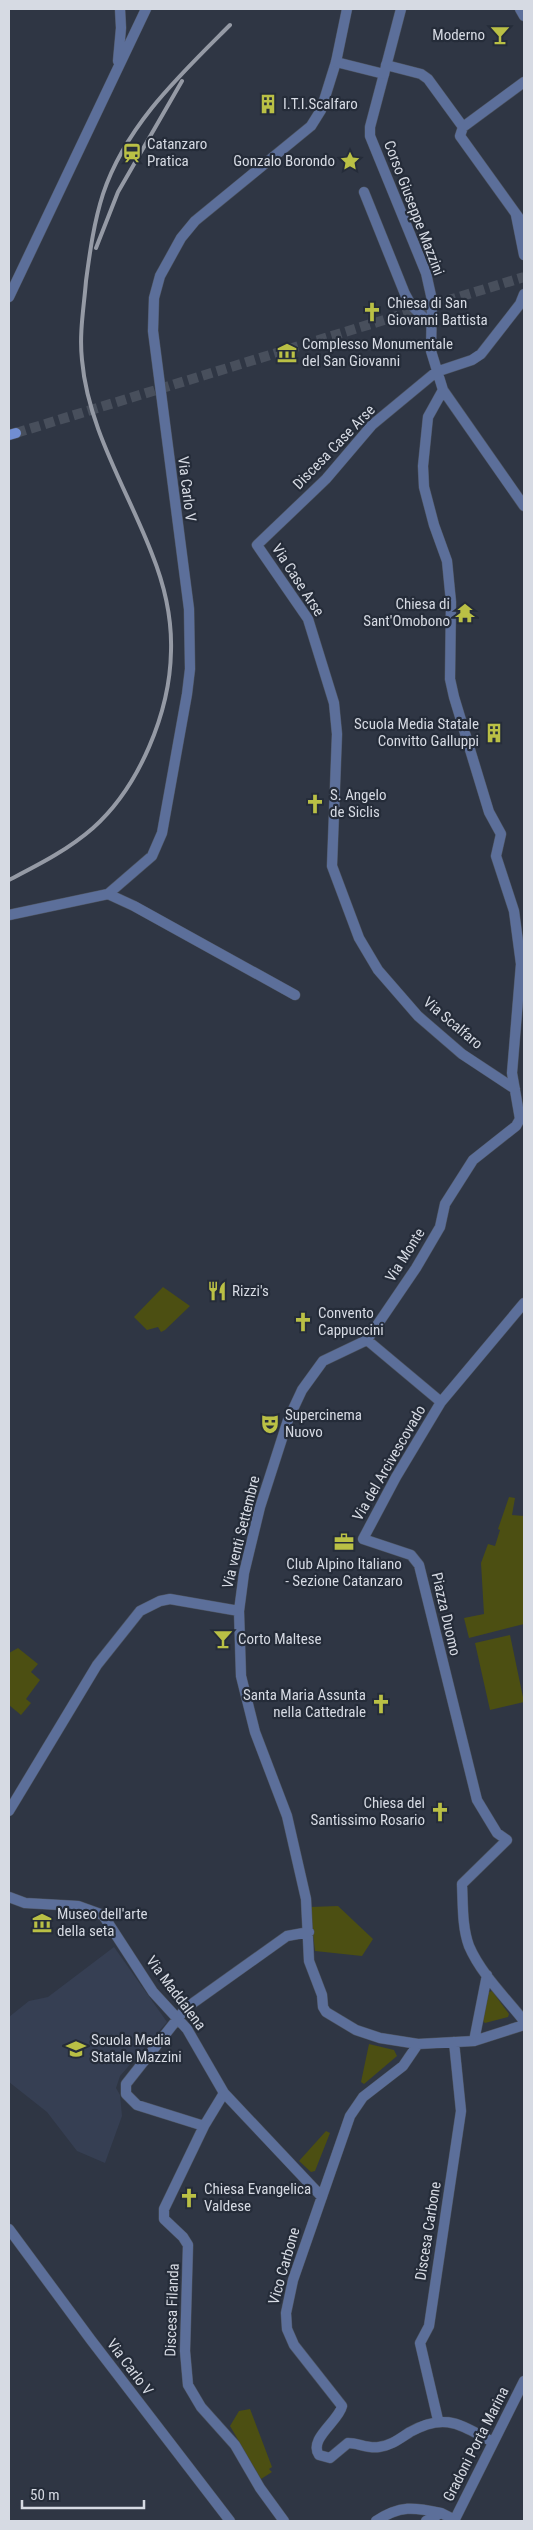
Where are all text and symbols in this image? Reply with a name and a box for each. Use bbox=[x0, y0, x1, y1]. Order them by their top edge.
bar icon: Moderno bbox=[489, 24, 511, 46]
place label: Moderno bbox=[432, 26, 485, 44]
building icon: I.T.I.Scalfaro bbox=[257, 93, 279, 115]
place label: I.T.I.Scalfaro bbox=[283, 95, 358, 113]
place label: Catanzaro Pratica bbox=[147, 135, 207, 170]
street label: Corso Giuseppe Mazzini bbox=[380, 138, 448, 278]
station icon: Catanzaro Pratica bbox=[121, 142, 143, 164]
place icon: Gonzalo Borondo bbox=[339, 150, 361, 172]
place label: Gonzalo Borondo bbox=[233, 152, 335, 170]
place label: Chiesa di San Giovanni Battista bbox=[387, 294, 488, 329]
church icon: Chiesa di San Giovanni Battista bbox=[361, 301, 383, 323]
place label: Complesso Monumentale del San Giovanni bbox=[302, 335, 453, 370]
museum icon: Complesso Monumentale del San Giovanni bbox=[276, 342, 298, 364]
street label: Discesa Case Arse bbox=[289, 401, 379, 493]
street label: Via Carlo V bbox=[174, 455, 200, 523]
street label: Via Case Arse bbox=[268, 540, 328, 620]
place label: Chiesa di Sant'Omobono bbox=[363, 595, 450, 630]
temple icon: Chiesa di Sant'Omobono bbox=[454, 602, 476, 624]
place label: Scuola Media Statale Convitto Galluppi bbox=[354, 715, 479, 750]
building icon: Scuola Media Statale Convitto Galluppi bbox=[483, 722, 505, 744]
place label: S. Angelo de Siclis bbox=[330, 786, 387, 821]
church icon: S. Angelo de Siclis bbox=[304, 793, 326, 815]
street label: Via Scalfaro bbox=[420, 993, 486, 1053]
street label: Via Monte bbox=[381, 1225, 429, 1285]
restaurant icon: Rizzi's bbox=[206, 1280, 228, 1302]
place label: Rizzi's bbox=[232, 1282, 269, 1300]
place label: Convento Cappuccini bbox=[318, 1304, 384, 1339]
church icon: Convento Cappuccini bbox=[292, 1311, 314, 1333]
street label: Via del Arcivescovado bbox=[349, 1402, 429, 1524]
place label: Supercinema Nuovo bbox=[285, 1406, 362, 1441]
theatre icon: Supercinema Nuovo bbox=[259, 1413, 281, 1435]
street label: Via venti Settembre bbox=[218, 1474, 264, 1590]
office icon: Club Alpino Italiano - Sezione Catanzaro bbox=[333, 1531, 355, 1553]
place label: Club Alpino Italiano - Sezione Catanzaro bbox=[285, 1555, 403, 1590]
street label: Piazza Duomo bbox=[428, 1571, 464, 1657]
bar icon: Corto Maltese bbox=[212, 1628, 234, 1650]
place label: Corto Maltese bbox=[238, 1630, 322, 1648]
place label: Santa Maria Assunta nella Cattedrale bbox=[243, 1686, 366, 1721]
church icon: Santa Maria Assunta nella Cattedrale bbox=[370, 1693, 392, 1715]
place label: Chiesa del Santissimo Rosario bbox=[310, 1794, 425, 1829]
church icon: Chiesa del Santissimo Rosario bbox=[429, 1801, 451, 1823]
place label: Museo dell'arte della seta bbox=[57, 1905, 148, 1940]
museum icon: Museo dell'arte della seta bbox=[31, 1912, 53, 1934]
street label: Via Maddalena bbox=[142, 1952, 210, 2034]
place label: Scuola Media Statale Mazzini bbox=[91, 2031, 182, 2066]
school or university icon: Scuola Media Statale Mazzini bbox=[65, 2038, 87, 2060]
place label: Chiesa Evangelica Valdese bbox=[204, 2180, 311, 2215]
street label: Discesa Carbone bbox=[411, 2180, 445, 2282]
church icon: Chiesa Evangelica Valdese bbox=[178, 2187, 200, 2209]
street label: Vico Carbone bbox=[264, 2225, 304, 2307]
street label: Discesa Filanda bbox=[161, 2263, 183, 2357]
street label: Via Carlo V bbox=[103, 2335, 157, 2399]
street label: Gradoni Porta Marina bbox=[439, 2384, 513, 2504]
scale bar bbox=[22, 2478, 145, 2510]
text: 50 m bbox=[30, 2486, 60, 2504]

